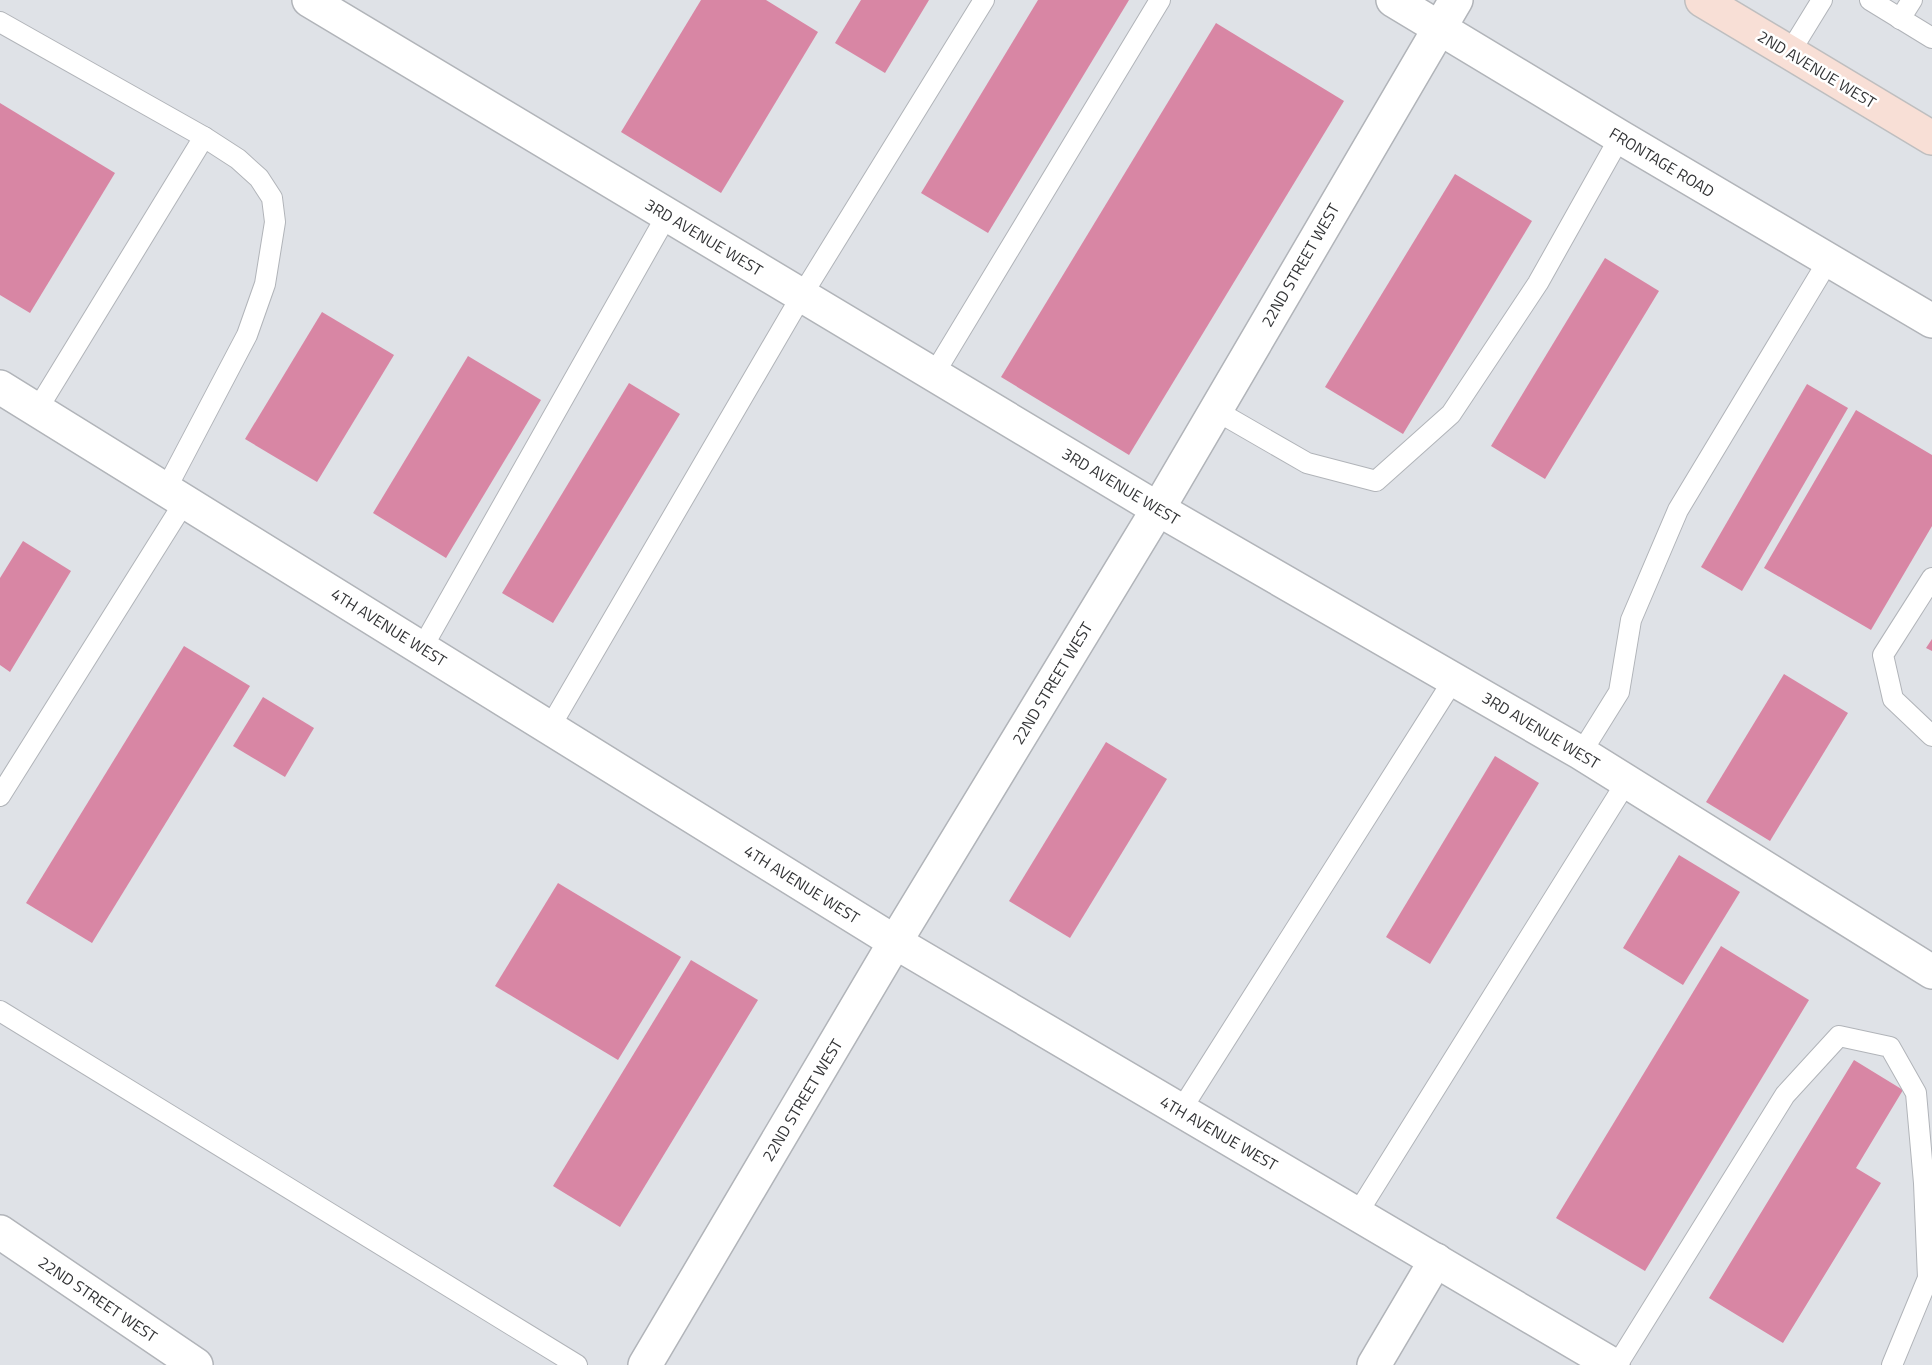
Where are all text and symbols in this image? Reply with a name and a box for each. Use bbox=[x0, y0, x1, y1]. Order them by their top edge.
street label: 2ND AVENUE WEST bbox=[1753, 24, 1881, 114]
street label: FRONTAGE ROAD bbox=[1605, 121, 1719, 203]
street label: 3RD AVENUE WEST bbox=[641, 192, 768, 282]
street label: 22ND STREET WEST bbox=[1255, 198, 1345, 331]
street label: 3RD AVENUE WEST bbox=[1058, 441, 1185, 531]
street label: 4TH AVENUE WEST bbox=[326, 582, 452, 673]
street label: 22ND STREET WEST bbox=[1006, 617, 1098, 749]
street label: 3RD AVENUE WEST bbox=[1478, 685, 1605, 775]
street label: 4TH AVENUE WEST bbox=[739, 839, 865, 930]
street label: 22ND STREET WEST bbox=[756, 1034, 848, 1166]
street label: 4TH AVENUE WEST bbox=[1156, 1089, 1283, 1177]
street label: 22ND STREET WEST bbox=[34, 1250, 163, 1348]

